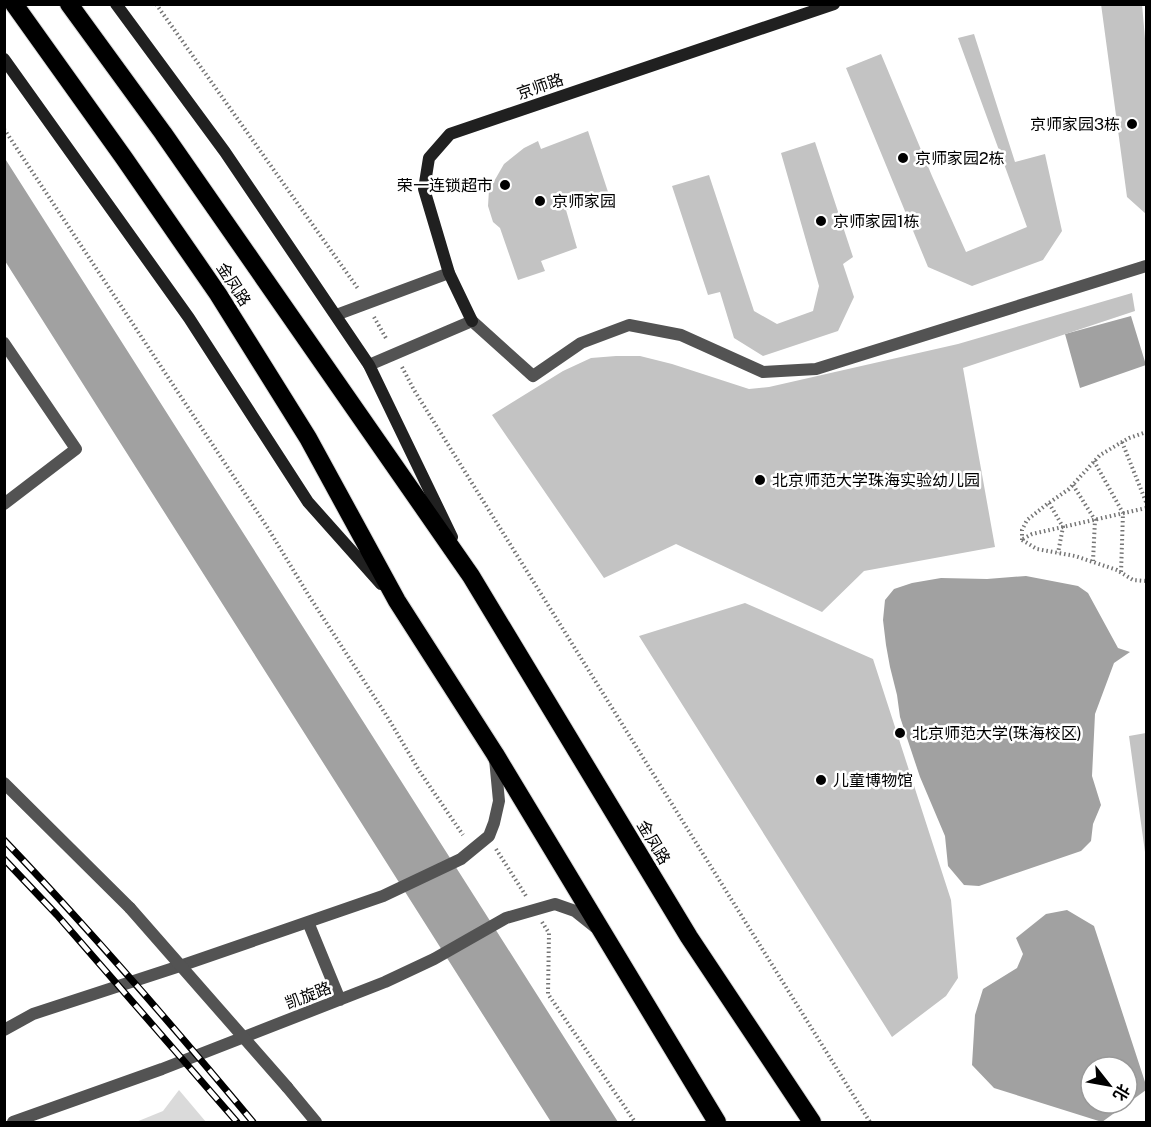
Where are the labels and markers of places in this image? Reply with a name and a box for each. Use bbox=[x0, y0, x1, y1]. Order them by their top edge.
place label: 京师家园3栋 bbox=[1030, 115, 1120, 134]
marker: 京师家园3栋 bbox=[1125, 117, 1139, 131]
place label: 京师家园2栋 bbox=[915, 149, 1005, 168]
marker: 京师家园2栋 bbox=[896, 151, 910, 165]
place label: 荣一连锁超市 bbox=[397, 176, 493, 195]
marker: 荣一连锁超市 bbox=[498, 178, 512, 192]
place label: 京师家园 bbox=[552, 192, 616, 211]
marker: 京师家园 bbox=[533, 194, 547, 208]
place label: 京师家园1栋 bbox=[833, 212, 920, 231]
marker: 京师家园1栋 bbox=[814, 214, 828, 228]
place label: 北京师范大学珠海实验幼儿园 bbox=[772, 471, 980, 490]
marker: 北京师范大学珠海实验幼儿园 bbox=[753, 473, 767, 487]
place label: 北京师范大学(珠海校区) bbox=[912, 724, 1082, 743]
marker: 北京师范大学(珠海校区) bbox=[893, 726, 907, 740]
place label: 儿童博物馆 bbox=[833, 771, 913, 790]
marker: 儿童博物馆 bbox=[814, 773, 828, 787]

